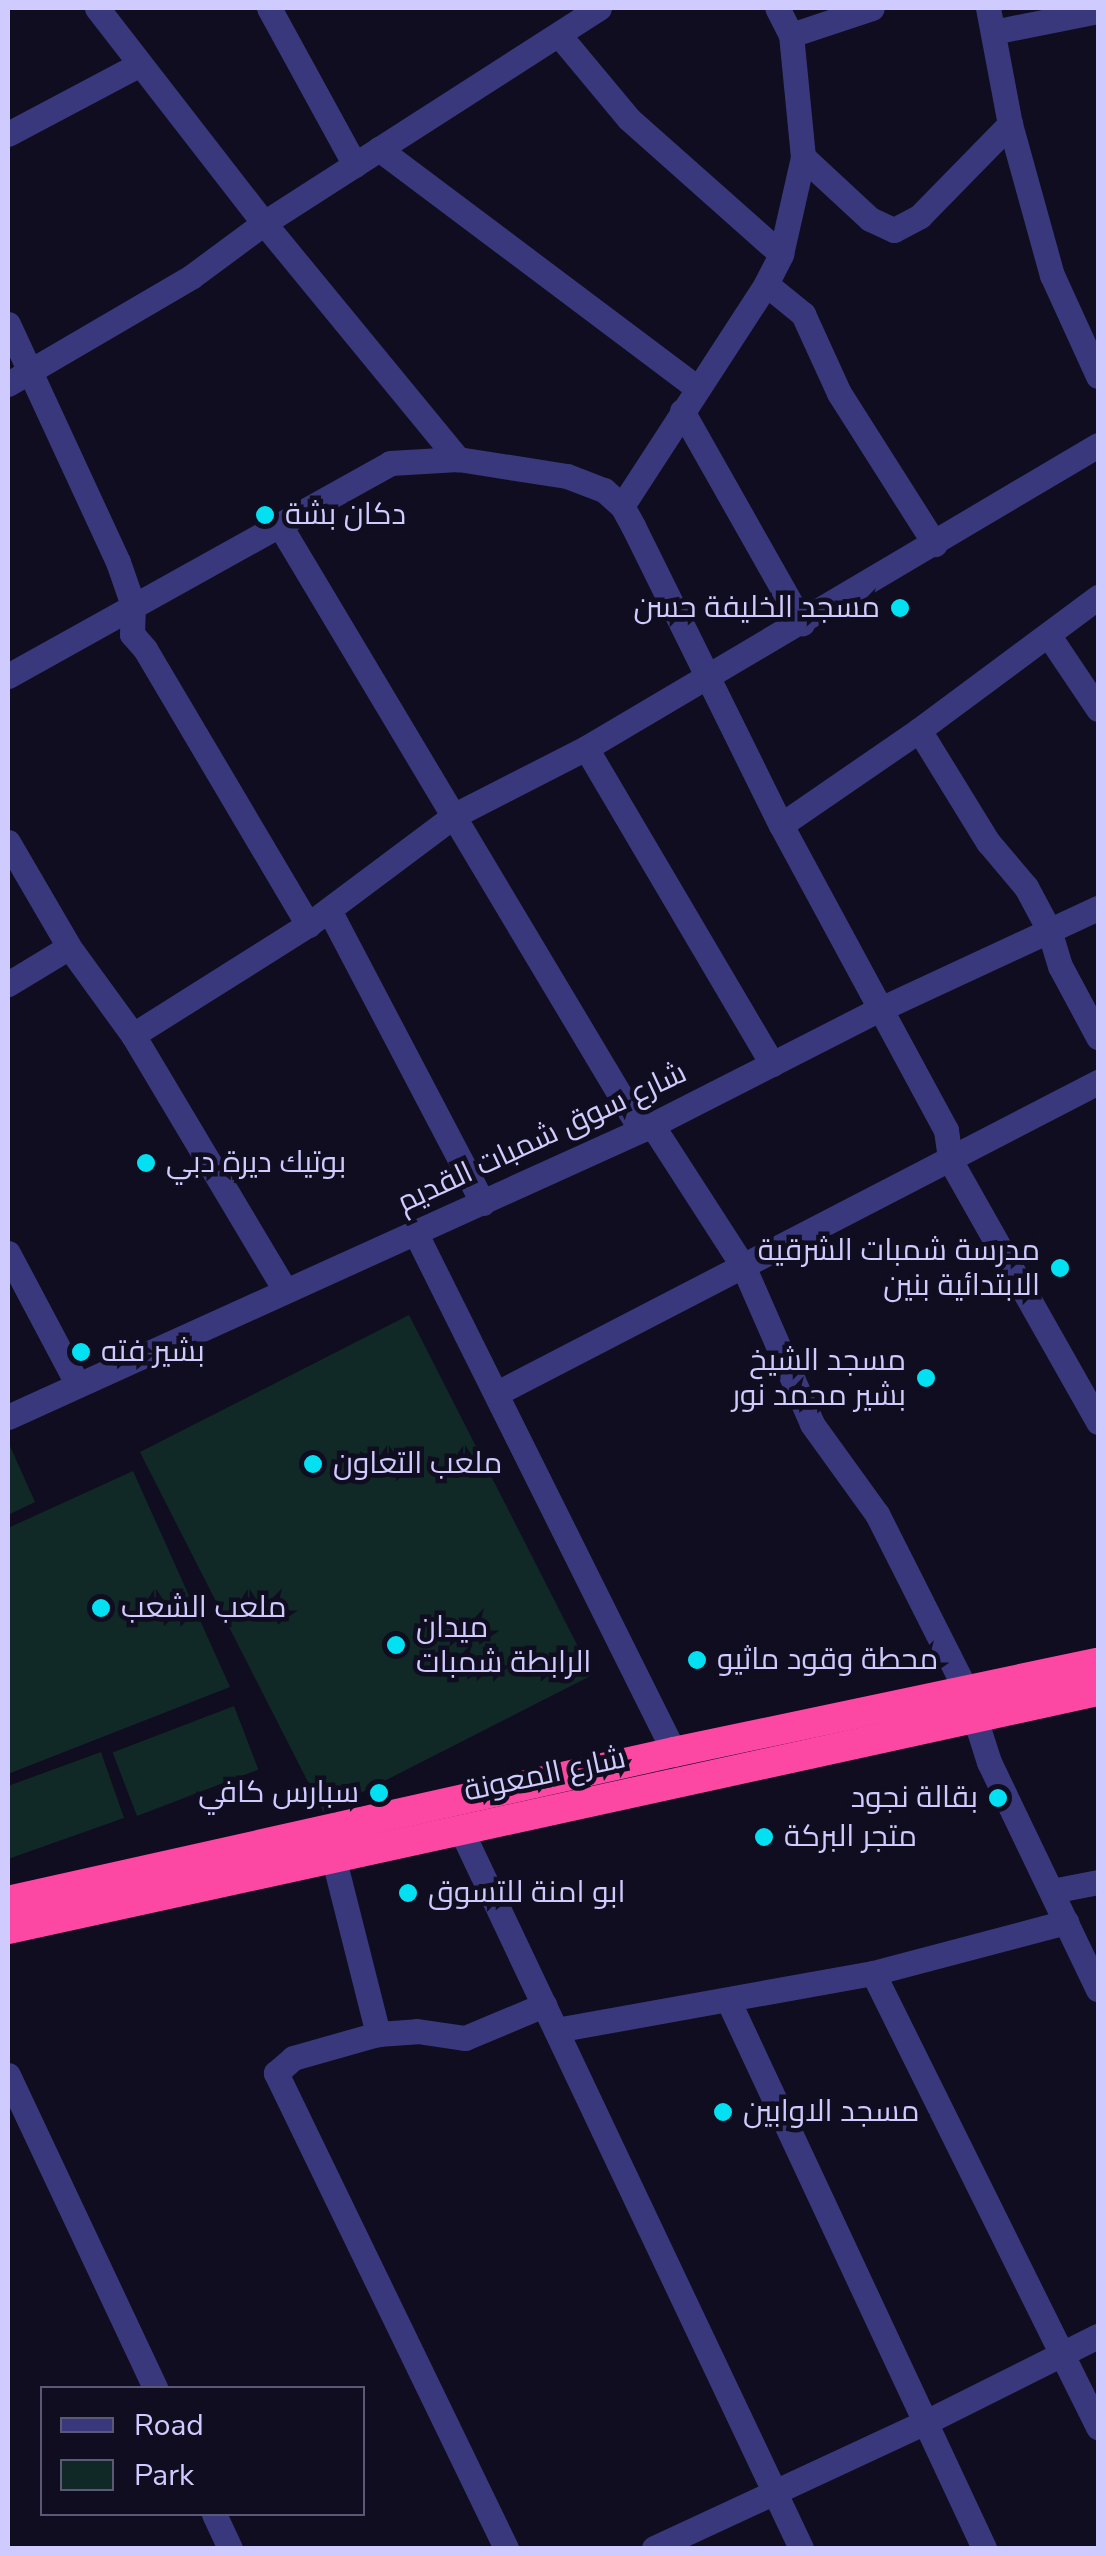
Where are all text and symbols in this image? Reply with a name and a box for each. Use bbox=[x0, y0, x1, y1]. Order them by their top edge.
place label: دكان بشة bbox=[285, 497, 406, 533]
marker: دكان بشة bbox=[254, 504, 276, 526]
place label: مسجد الخليفة حسن bbox=[634, 590, 880, 626]
marker: مسجد الخليفة حسن bbox=[889, 597, 911, 619]
street label: شارع سوق شمبات القديم bbox=[392, 1055, 692, 1221]
place label: بوتيك ديرة دبي bbox=[166, 1145, 346, 1181]
marker: بوتيك ديرة دبي bbox=[135, 1152, 157, 1174]
place label: مدرسة شمبات الشرقية الابتدائية بنين bbox=[758, 1233, 1040, 1304]
marker: مدرسة شمبات الشرقية الابتدائية بنين bbox=[1049, 1257, 1071, 1279]
place label: بشير فته bbox=[101, 1334, 205, 1370]
marker: بشير فته bbox=[70, 1341, 92, 1363]
place label: مسجد الشيخ بشير محمد نور bbox=[732, 1343, 906, 1414]
marker: مسجد الشيخ بشير محمد نور bbox=[915, 1367, 937, 1389]
place label: ملعب التعاون bbox=[333, 1446, 502, 1482]
marker: ملعب التعاون bbox=[302, 1453, 324, 1475]
place label: ملعب الشعب bbox=[121, 1590, 286, 1626]
marker: ملعب الشعب bbox=[90, 1597, 112, 1619]
place label: ميدان الرابطة شمبات bbox=[416, 1610, 591, 1680]
marker: ميدان الرابطة شمبات bbox=[385, 1634, 407, 1656]
place label: محطة وقود ماثيو bbox=[717, 1642, 938, 1678]
marker: محطة وقود ماثيو bbox=[686, 1649, 708, 1671]
street label: شارع المعونة bbox=[461, 1740, 629, 1810]
place label: سبارس كافي bbox=[198, 1775, 359, 1811]
place label: بقالة نجود bbox=[851, 1780, 978, 1816]
marker: سبارس كافي bbox=[368, 1782, 390, 1804]
marker: بقالة نجود bbox=[987, 1787, 1009, 1809]
place label: متجر البركة bbox=[784, 1819, 917, 1855]
marker: متجر البركة bbox=[753, 1826, 775, 1848]
place label: ابو امنة للتسوق bbox=[428, 1875, 626, 1911]
marker: ابو امنة للتسوق bbox=[397, 1882, 419, 1904]
place label: مسجد الاوابين bbox=[743, 2094, 920, 2130]
marker: مسجد الاوابين bbox=[712, 2101, 734, 2123]
legend bbox=[40, 2386, 365, 2516]
text: Road bbox=[134, 2405, 204, 2446]
text: Park bbox=[134, 2455, 194, 2496]

